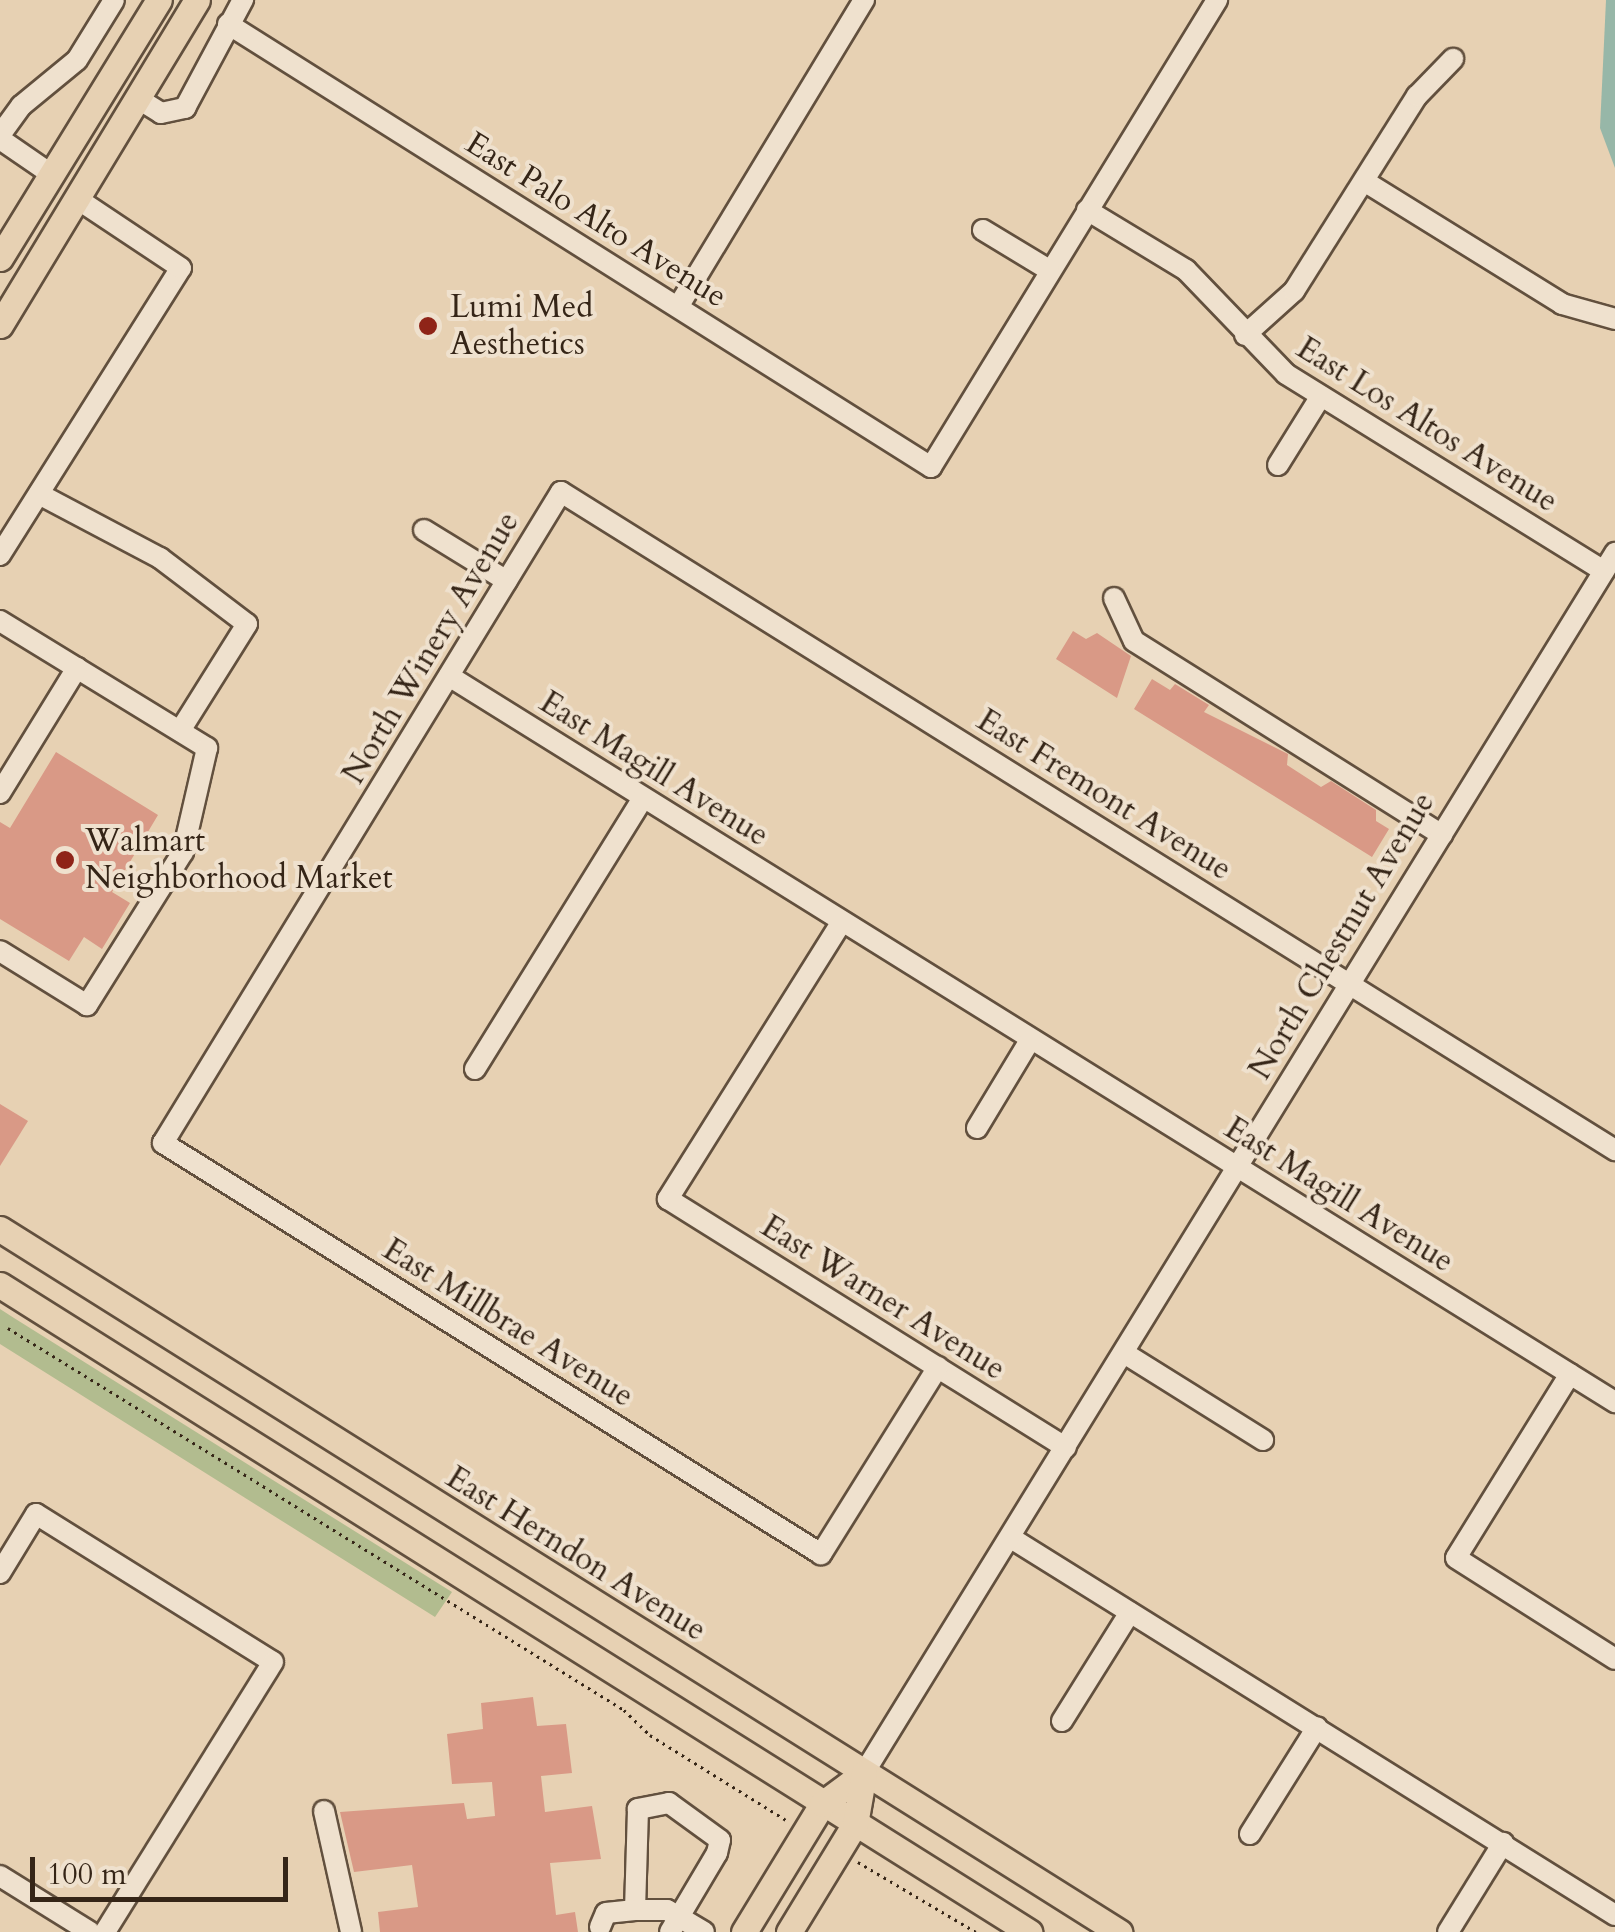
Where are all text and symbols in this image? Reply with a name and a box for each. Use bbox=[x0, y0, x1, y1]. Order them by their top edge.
street label: East Palo Alto Avenue bbox=[458, 124, 734, 316]
place label: Lumi Med Aesthetics bbox=[450, 289, 593, 364]
marker: Lumi Med Aesthetics bbox=[415, 313, 441, 339]
street label: East Los Altos Avenue bbox=[1289, 329, 1565, 521]
street label: North Winery Avenue bbox=[335, 505, 527, 791]
street label: East Magill Avenue bbox=[533, 683, 775, 855]
street label: East Fremont Avenue bbox=[970, 701, 1238, 889]
street label: North Chestnut Avenue bbox=[1241, 785, 1443, 1087]
place label: Walmart Neighborhood Market bbox=[85, 823, 393, 898]
marker: Walmart Neighborhood Market bbox=[54, 849, 76, 871]
street label: East Magill Avenue bbox=[1218, 1109, 1460, 1281]
street label: East Warner Avenue bbox=[754, 1207, 1012, 1389]
street label: East Millbrae Avenue bbox=[376, 1230, 640, 1416]
street label: East Herndon Avenue bbox=[439, 1458, 713, 1650]
scale bar bbox=[35, 1837, 292, 1899]
text: 100 m bbox=[47, 1854, 127, 1895]

